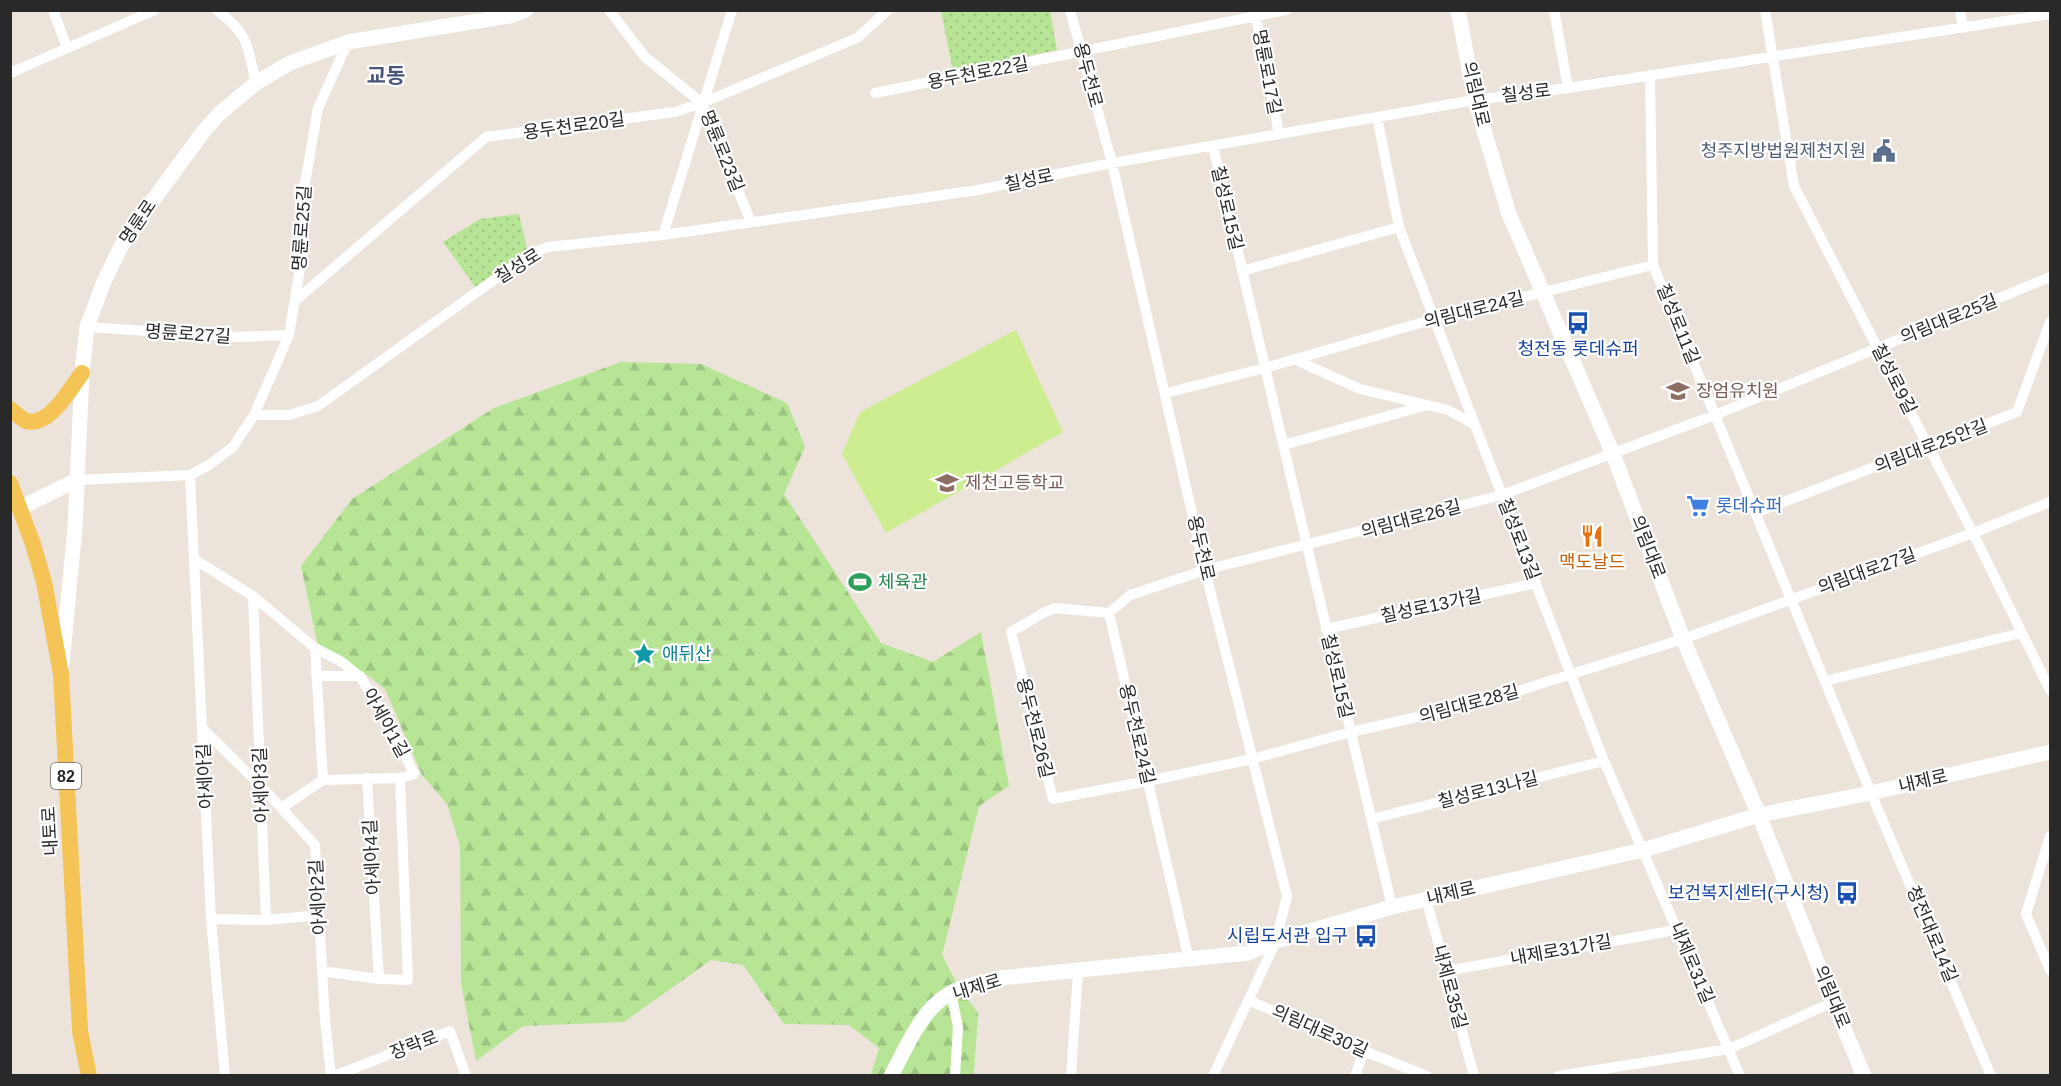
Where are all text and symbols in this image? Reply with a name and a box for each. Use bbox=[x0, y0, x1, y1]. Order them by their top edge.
street label: 명륜로17길 bbox=[1249, 28, 1285, 116]
street label: 용두천로 bbox=[1070, 40, 1106, 110]
street label: 용두천로22길 bbox=[926, 53, 1030, 93]
street label: 의림대로 bbox=[1459, 59, 1493, 129]
district label: 교동 bbox=[367, 64, 405, 87]
street label: 칠성로 bbox=[1500, 80, 1552, 106]
street label: 명륜로23길 bbox=[697, 107, 747, 195]
street label: 용두천로20길 bbox=[522, 109, 626, 143]
public building icon: 청주지방법원제천지원 bbox=[1871, 138, 1897, 164]
place label: 청주지방법원제천지원 bbox=[1700, 141, 1866, 161]
street label: 칠성로15길 bbox=[1208, 164, 1246, 252]
street label: 칠성로 bbox=[1003, 165, 1055, 195]
street label: 명륜로25길 bbox=[289, 184, 315, 272]
street label: 명륜로 bbox=[116, 196, 160, 248]
street label: 칠성로 bbox=[492, 244, 544, 288]
street label: 칠성로11길 bbox=[1653, 281, 1703, 367]
street label: 의림대로24길 bbox=[1422, 288, 1526, 332]
street label: 의림대로25길 bbox=[1898, 290, 2000, 348]
bus stop icon: 청전동 롯데슈퍼 bbox=[1565, 310, 1591, 336]
street label: 명륜로27길 bbox=[144, 321, 232, 347]
place label: 청전동 롯데슈퍼 bbox=[1518, 339, 1638, 359]
street label: 칠성로9길 bbox=[1868, 340, 1920, 418]
school or university icon: 장엄유치원 bbox=[1665, 378, 1691, 404]
place label: 장엄유치원 bbox=[1696, 381, 1779, 401]
street label: 의림대로25안길 bbox=[1872, 415, 1990, 477]
school or university icon: 제천고등학교 bbox=[934, 470, 960, 496]
place label: 제천고등학교 bbox=[965, 473, 1064, 493]
supermarket icon: 롯데슈퍼 bbox=[1685, 493, 1711, 519]
street label: 칠성로13길 bbox=[1494, 495, 1544, 583]
street label: 의림대로26길 bbox=[1359, 496, 1463, 542]
place label: 롯데슈퍼 bbox=[1716, 496, 1782, 516]
street label: 의림대로 bbox=[1627, 512, 1669, 582]
street label: 용두천로 bbox=[1184, 513, 1218, 583]
restaurant icon: 맥도날드 bbox=[1579, 523, 1605, 549]
street label: 의림대로27길 bbox=[1815, 544, 1919, 598]
place label: 맥도날드 bbox=[1559, 552, 1625, 572]
sports icon: 체육관 bbox=[847, 569, 873, 595]
place label: 체육관 bbox=[878, 572, 928, 592]
street label: 칠성로13가길 bbox=[1379, 586, 1483, 626]
street label: 칠성로15길 bbox=[1318, 632, 1356, 720]
place icon: 애뒤산 bbox=[631, 641, 657, 667]
place label: 애뒤산 bbox=[662, 644, 712, 664]
street label: 용두천로26길 bbox=[1013, 676, 1057, 780]
street label: 의림대로28길 bbox=[1417, 681, 1521, 727]
street label: 용두천로24길 bbox=[1116, 682, 1158, 786]
street label: 아세아1길 bbox=[359, 685, 413, 761]
street label: 아세아길 bbox=[193, 742, 217, 810]
street label: 아세아3길 bbox=[250, 747, 272, 823]
road number: 82 bbox=[51, 763, 81, 789]
street label: 내제로 bbox=[1897, 766, 1949, 796]
street label: 칠성로13나길 bbox=[1436, 768, 1540, 812]
street label: 내토로 bbox=[39, 806, 61, 856]
street label: 아세아4길 bbox=[360, 818, 384, 896]
street label: 아세아2길 bbox=[306, 858, 330, 936]
street label: 내제로 bbox=[1425, 878, 1477, 908]
bus stop icon: 보건복지센터(구시청) bbox=[1834, 880, 1860, 906]
place label: 보건복지센터(구시청) bbox=[1668, 883, 1829, 903]
street label: 청전대로14길 bbox=[1903, 883, 1961, 985]
street label: 내제로31길 bbox=[1666, 919, 1718, 1007]
bus stop icon: 시립도서관 입구 bbox=[1353, 923, 1379, 949]
place label: 시립도서관 입구 bbox=[1227, 926, 1348, 946]
street label: 내제로31가길 bbox=[1509, 931, 1613, 969]
street label: 내제로35길 bbox=[1429, 943, 1471, 1031]
street label: 의림대로 bbox=[1810, 963, 1854, 1031]
street label: 내제로 bbox=[950, 970, 1004, 1004]
street label: 의림대로30길 bbox=[1269, 1001, 1371, 1061]
street label: 장락로 bbox=[387, 1027, 441, 1063]

